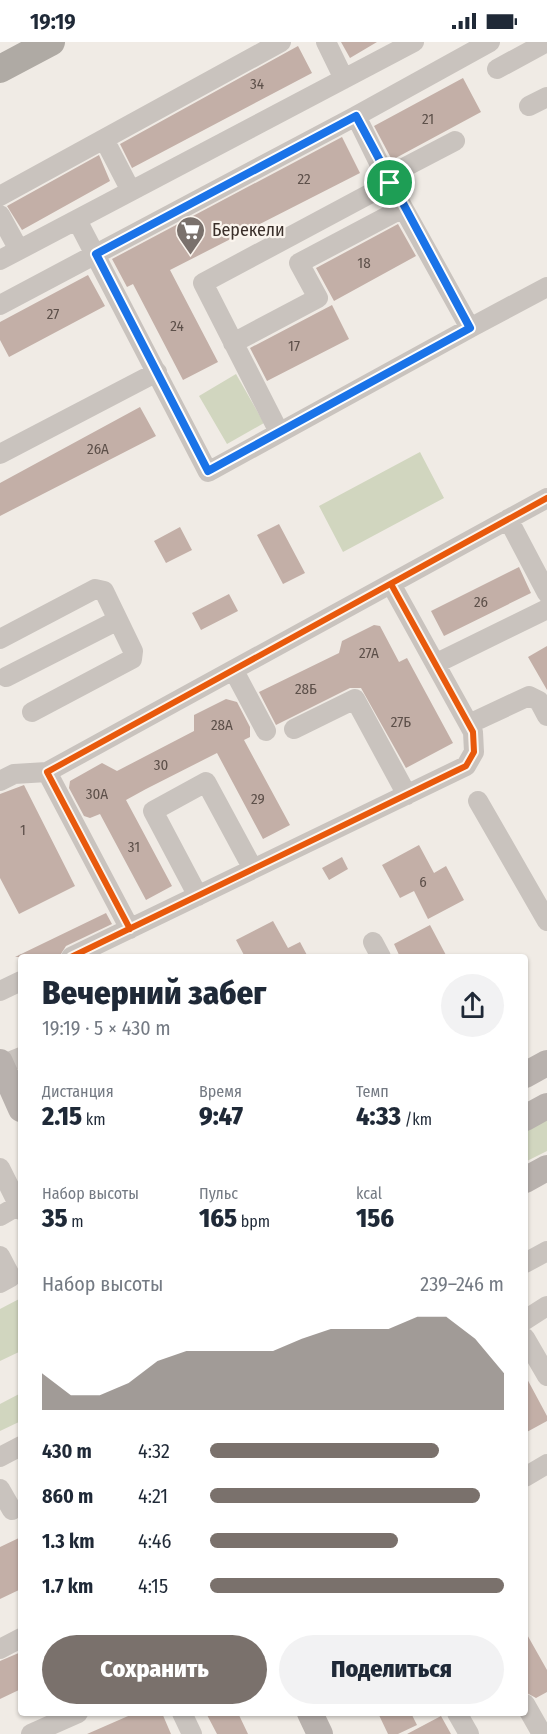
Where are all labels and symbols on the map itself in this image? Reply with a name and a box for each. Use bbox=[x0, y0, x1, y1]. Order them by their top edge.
house number: 34 bbox=[250, 75, 264, 93]
house number: 21 bbox=[422, 110, 434, 128]
pin bbox=[364, 157, 415, 208]
house number: 22 bbox=[297, 170, 311, 188]
supermarket icon: Берекели bbox=[175, 214, 207, 256]
place label: Берекели bbox=[212, 219, 285, 241]
house number: 18 bbox=[357, 254, 371, 272]
house number: 27 bbox=[47, 305, 59, 323]
house number: 24 bbox=[170, 317, 184, 335]
house number: 17 bbox=[288, 337, 300, 355]
house number: 26А bbox=[87, 440, 109, 458]
house number: 26 bbox=[474, 593, 488, 611]
house number: 27А bbox=[359, 644, 379, 662]
house number: 28Б bbox=[295, 680, 317, 698]
house number: 27Б bbox=[391, 713, 411, 731]
house number: 28А bbox=[211, 716, 233, 734]
house number: 30 bbox=[154, 756, 168, 774]
house number: 30А bbox=[86, 785, 108, 803]
house number: 29 bbox=[251, 790, 265, 808]
house number: 1 bbox=[20, 821, 26, 839]
house number: 31 bbox=[128, 838, 140, 856]
house number: 6 bbox=[419, 873, 427, 891]

